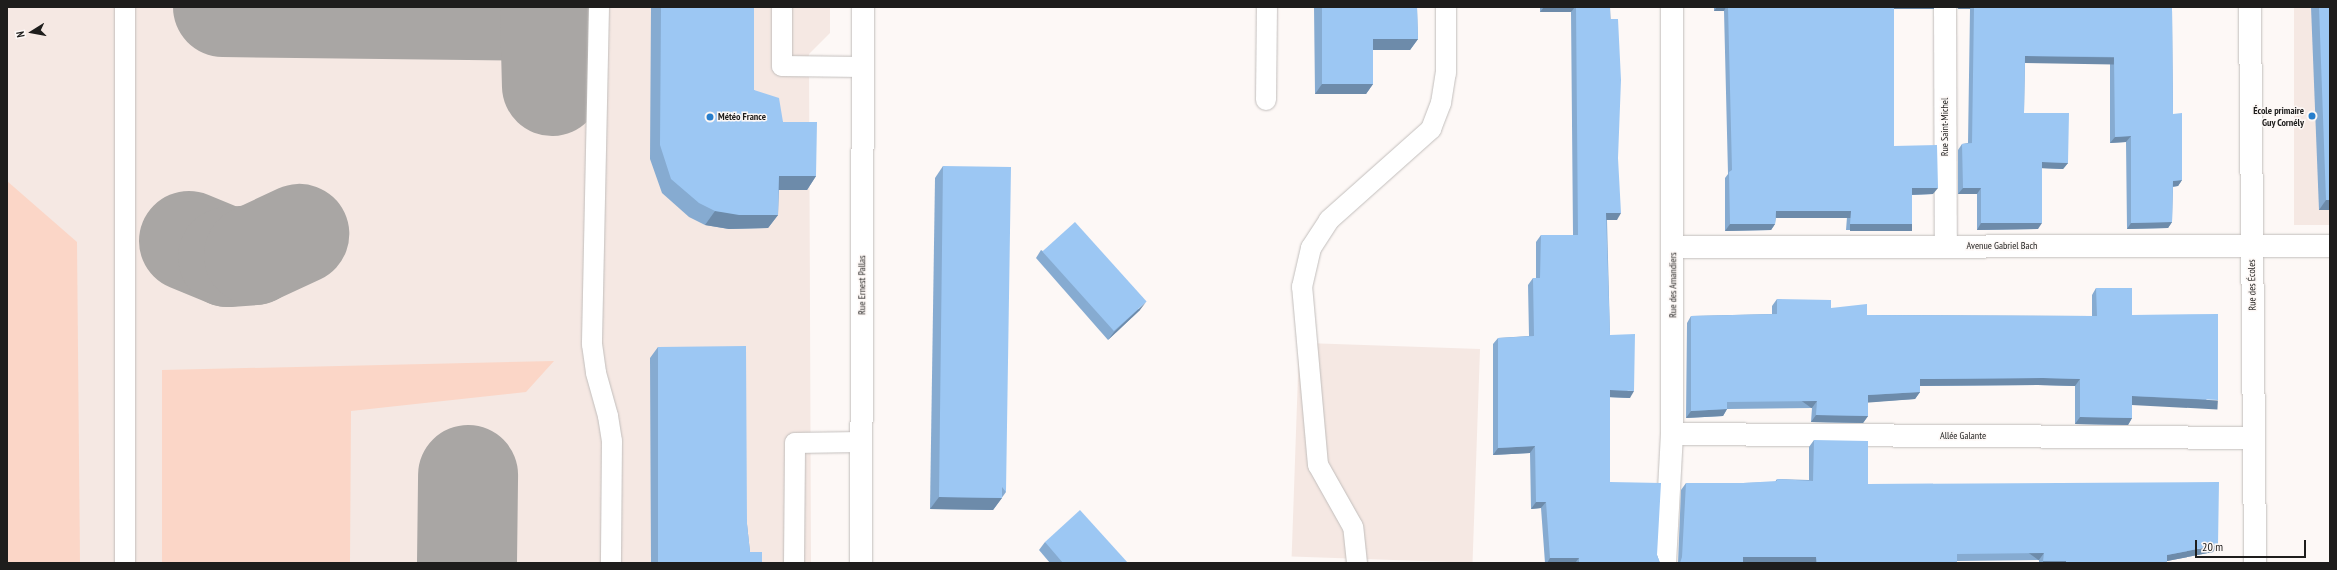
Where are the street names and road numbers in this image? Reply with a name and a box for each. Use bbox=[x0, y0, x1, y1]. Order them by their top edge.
street label: Rue Saint-Michel bbox=[1939, 98, 1951, 156]
street label: Avenue Gabriel Bach bbox=[1967, 240, 2037, 252]
street label: Rue des Amandiers bbox=[1667, 252, 1679, 318]
street label: Rue Ernest Pallas bbox=[856, 255, 868, 315]
street label: Rue des Écoles bbox=[2246, 259, 2258, 311]
street label: Allée Galante bbox=[1940, 430, 1986, 442]

